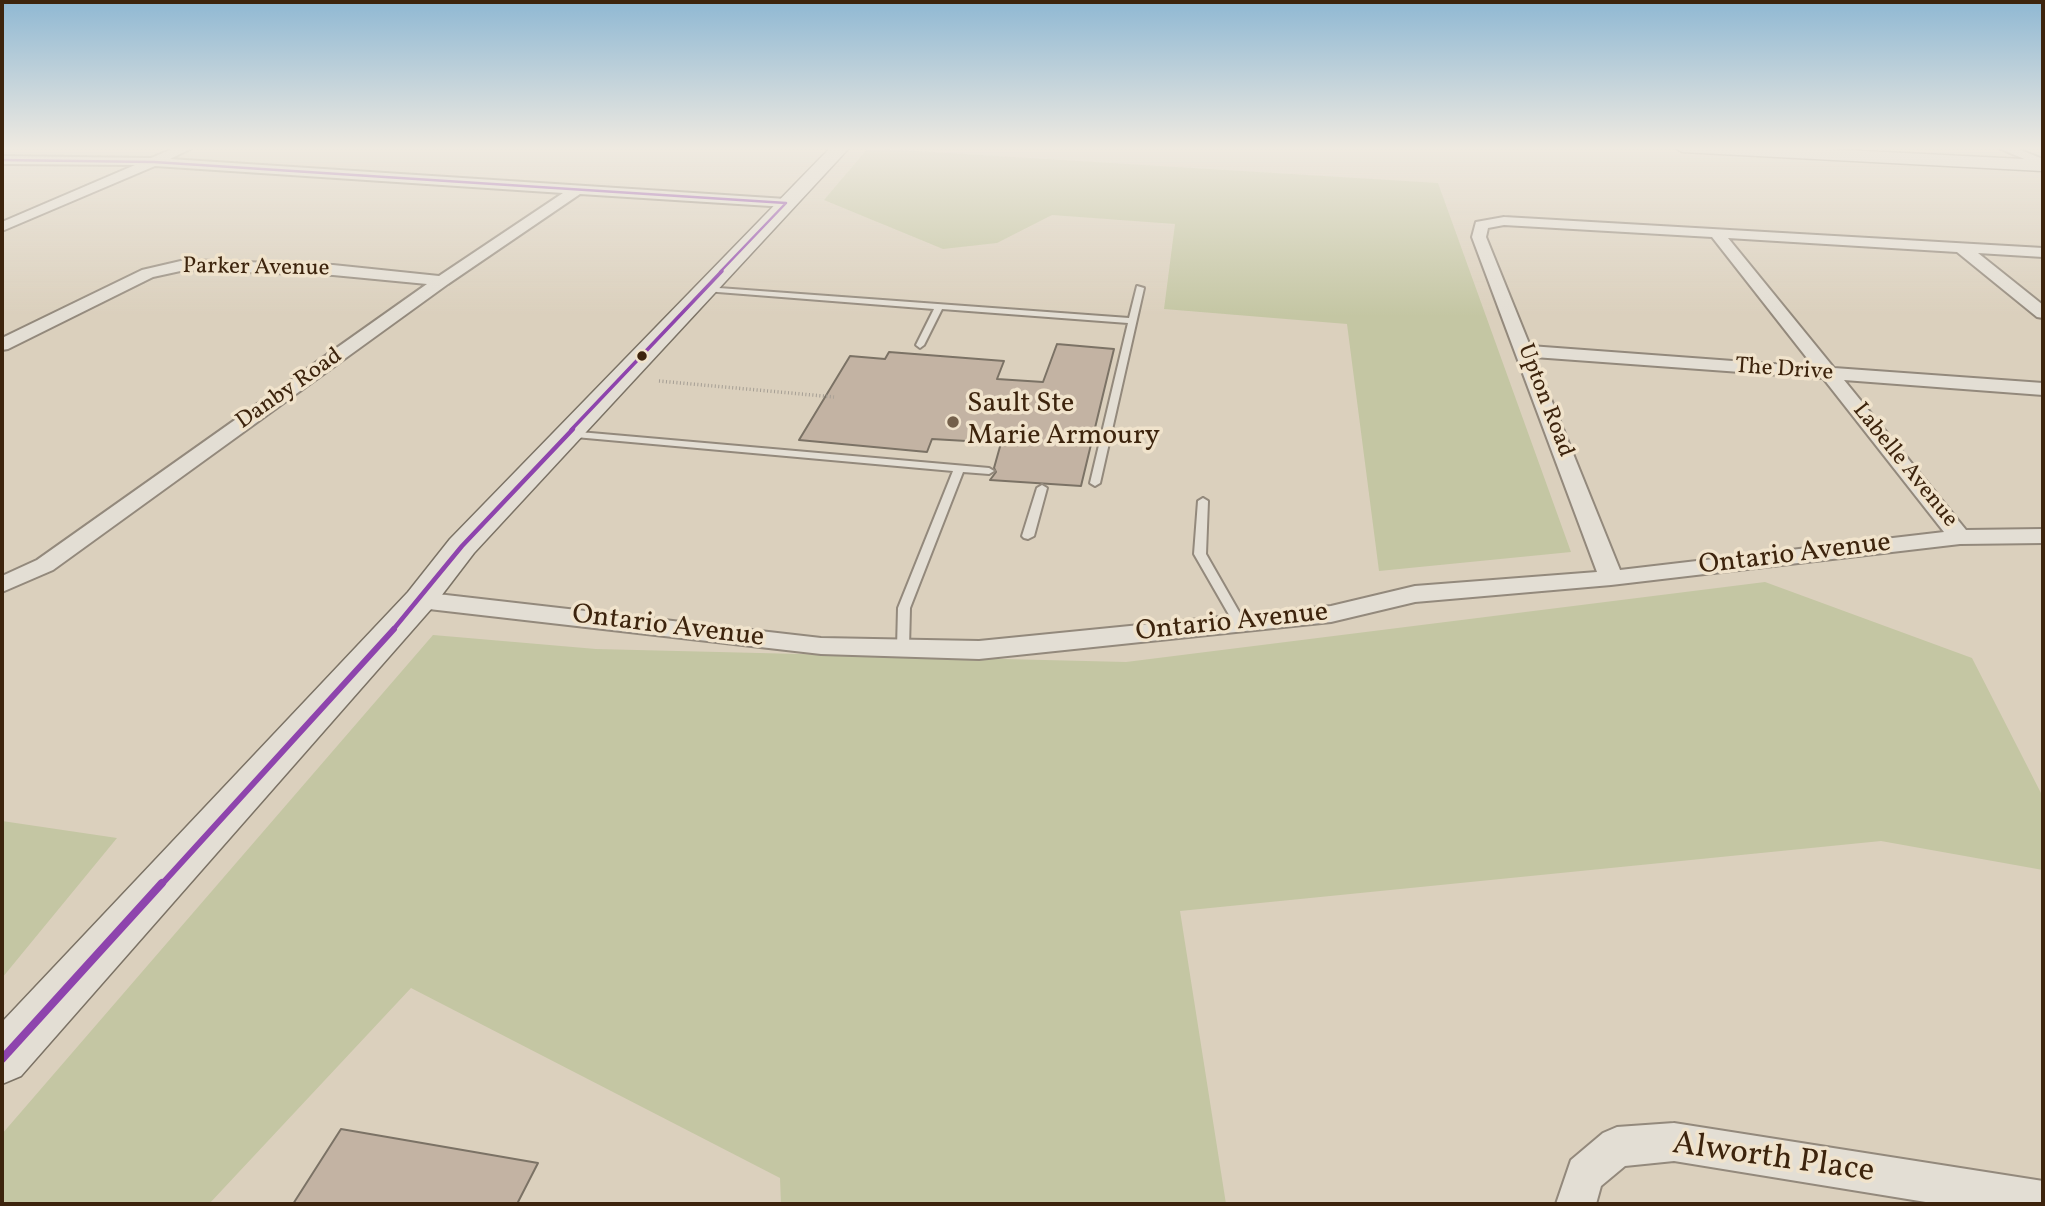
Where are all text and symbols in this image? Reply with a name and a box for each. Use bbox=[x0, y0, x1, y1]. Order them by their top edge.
street label: Parker Avenue bbox=[182, 254, 330, 284]
street label: Upton Road bbox=[1510, 340, 1578, 462]
street label: Danby Road bbox=[232, 343, 348, 437]
unlabelled marker bbox=[635, 349, 649, 363]
street label: The Drive bbox=[1734, 354, 1834, 388]
place label: Sault Ste Marie Armoury bbox=[967, 389, 1160, 455]
street label: Labelle Avenue bbox=[1845, 398, 1963, 534]
marker: Sault Ste Marie Armoury bbox=[945, 414, 961, 430]
street label: Ontario Avenue bbox=[1697, 528, 1893, 584]
street label: Ontario Avenue bbox=[1134, 597, 1330, 651]
street label: Ontario Avenue bbox=[570, 600, 766, 656]
street label: Alworth Place bbox=[1670, 1126, 1876, 1194]

